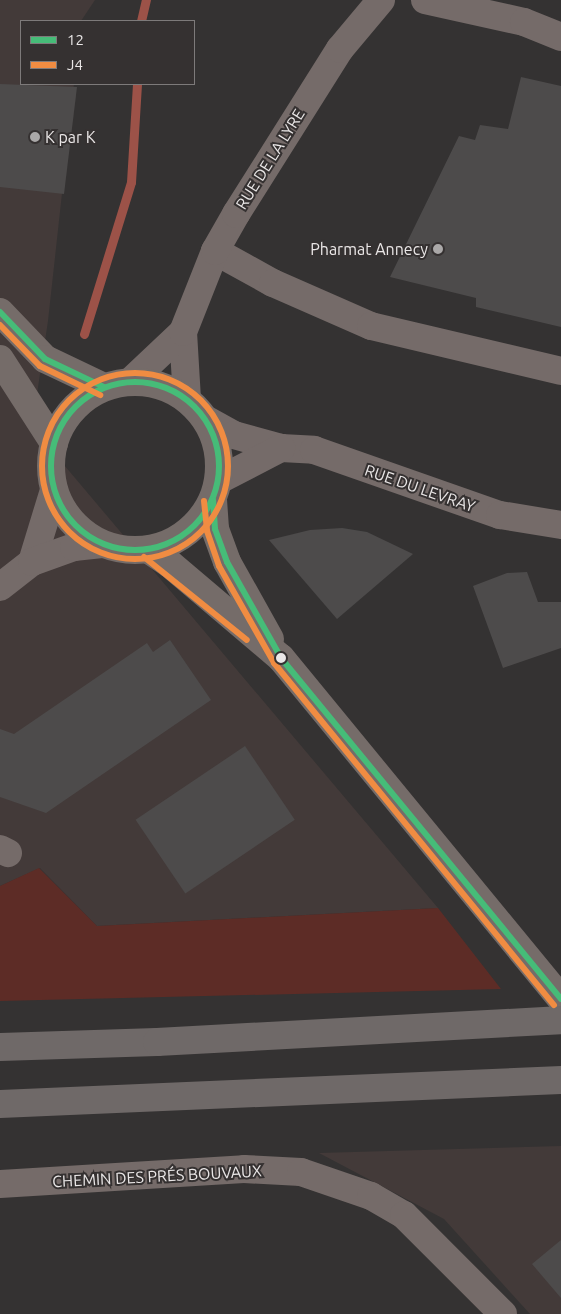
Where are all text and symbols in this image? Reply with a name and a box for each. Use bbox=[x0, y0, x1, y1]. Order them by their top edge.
legend bbox=[20, 20, 195, 85]
text: 12 bbox=[67, 31, 84, 48]
text: J4 bbox=[67, 56, 83, 73]
street label: RUE DE LA LYRE bbox=[231, 105, 309, 213]
place label: K par K bbox=[45, 127, 95, 147]
marker: K par K bbox=[29, 131, 41, 143]
place label: Pharmat Annecy bbox=[310, 239, 428, 259]
marker: Pharmat Annecy bbox=[432, 243, 444, 255]
street label: RUE DU LEVRAY bbox=[362, 460, 478, 516]
unlabelled marker bbox=[276, 653, 286, 663]
street label: CHEMIN DES PRÉS BOUVAUX bbox=[52, 1161, 262, 1191]

